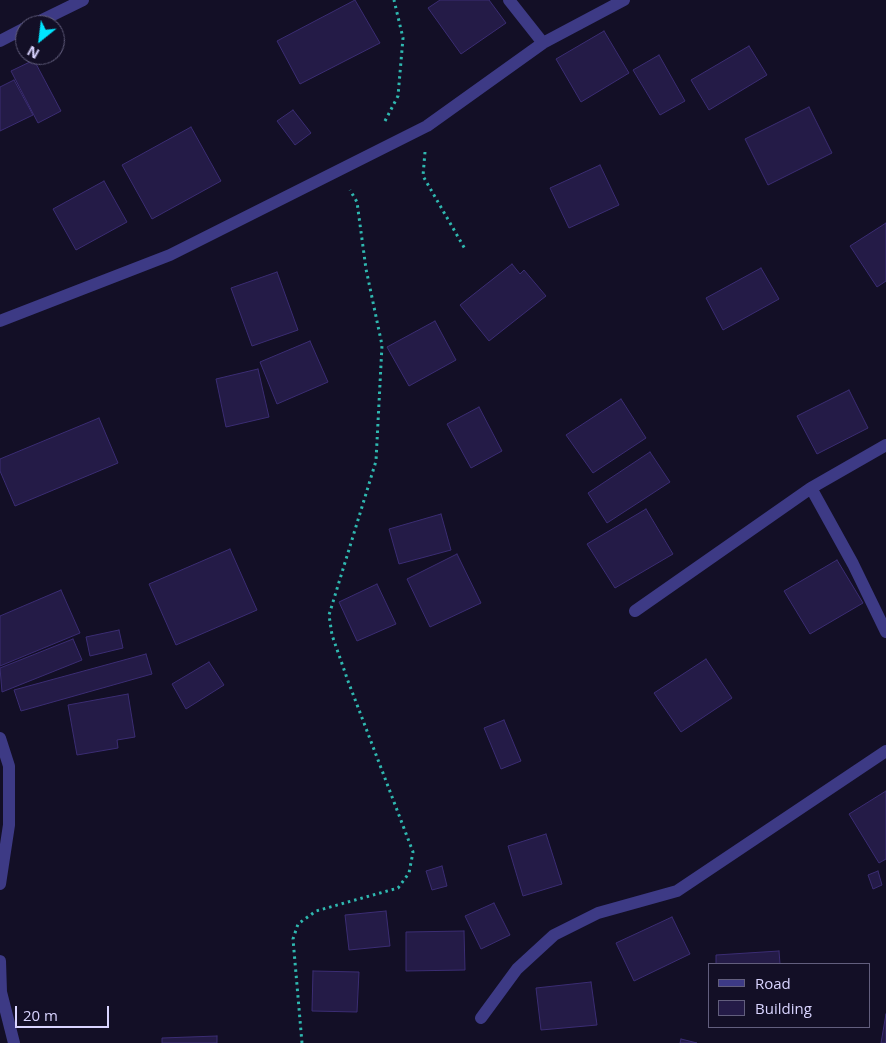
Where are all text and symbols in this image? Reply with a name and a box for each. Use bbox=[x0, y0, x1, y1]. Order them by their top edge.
north arrow bbox=[15, 15, 65, 65]
text: N bbox=[23, 42, 43, 64]
legend bbox=[708, 963, 871, 1028]
text: Road bbox=[755, 973, 791, 993]
scale bar bbox=[18, 996, 111, 1028]
text: Building bbox=[755, 998, 812, 1018]
text: 20 m bbox=[23, 1005, 58, 1025]

